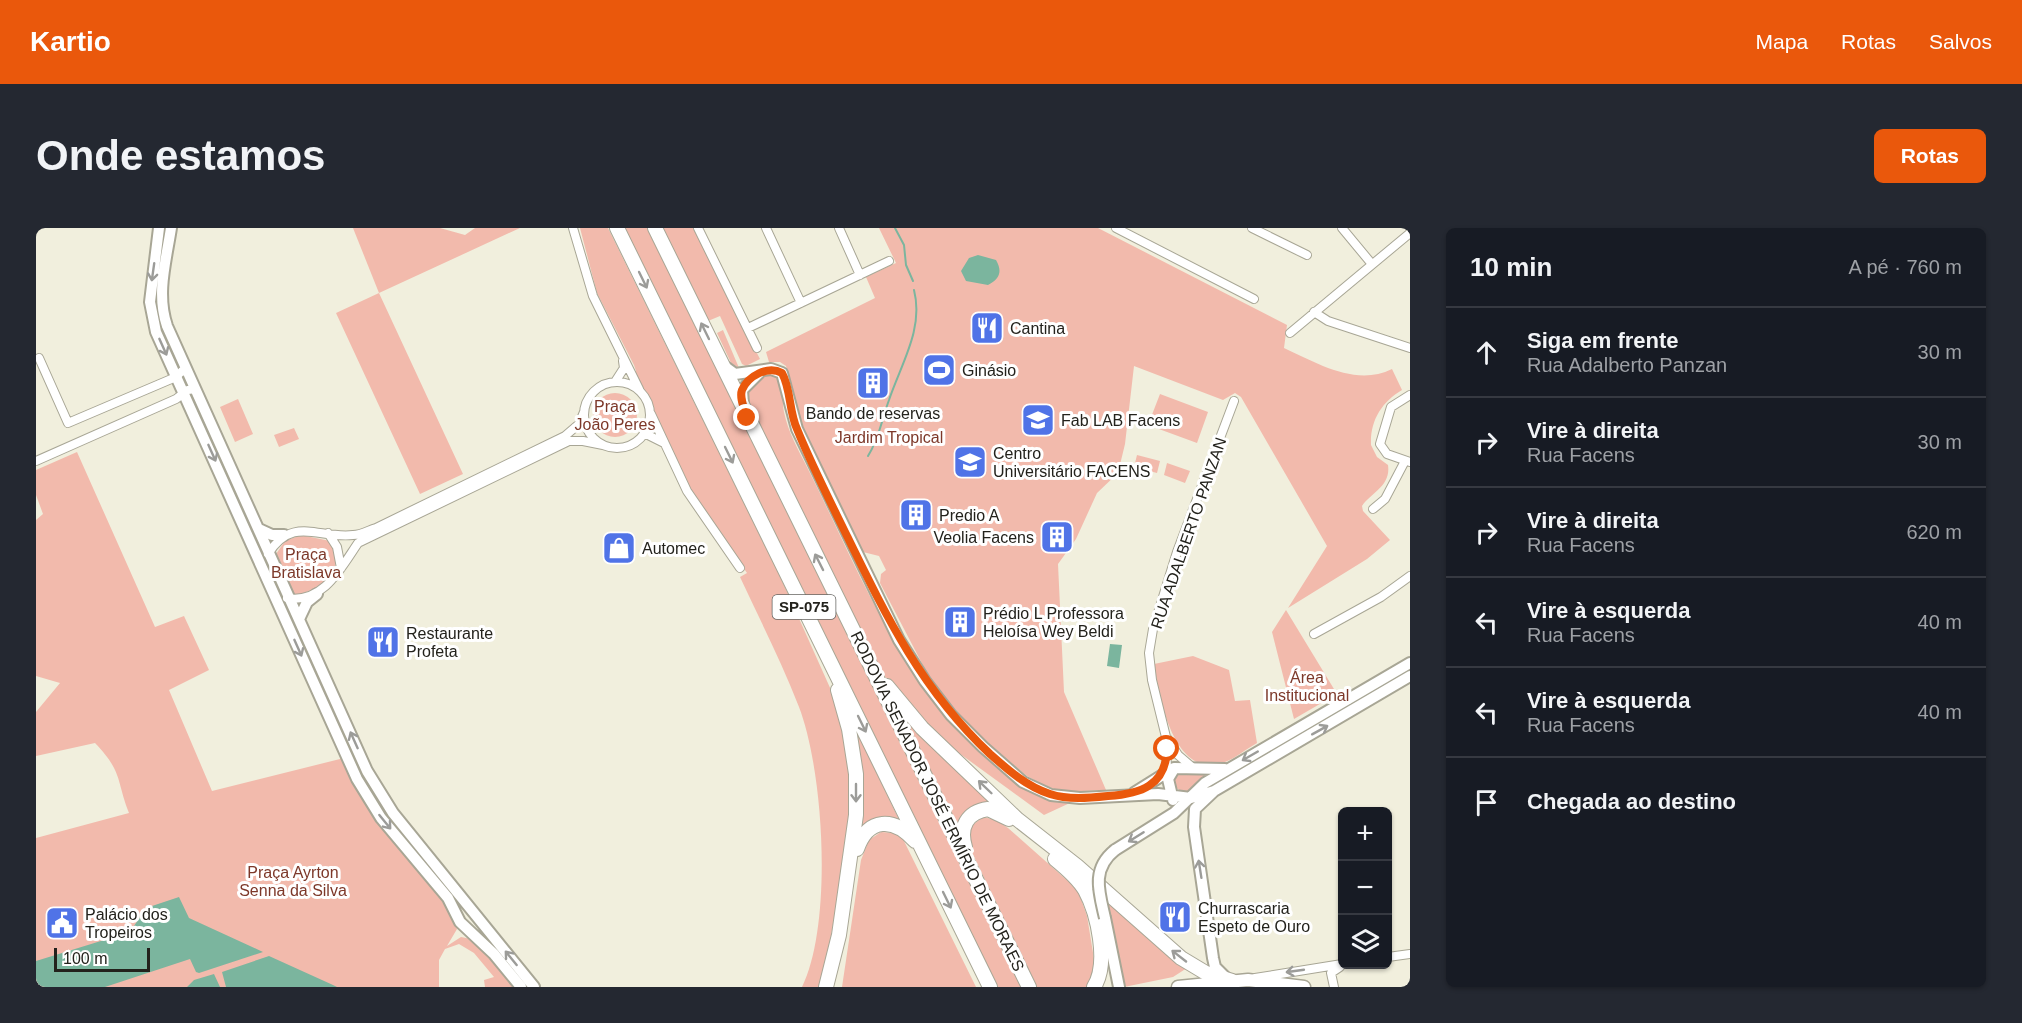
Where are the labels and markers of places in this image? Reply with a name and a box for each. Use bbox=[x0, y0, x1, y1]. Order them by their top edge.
restaurant icon: Cantina bbox=[969, 310, 1005, 346]
place label: Cantina bbox=[1010, 320, 1065, 337]
sports icon: Ginásio bbox=[921, 352, 957, 388]
place label: Ginásio bbox=[962, 362, 1016, 379]
building icon: Bando de reservas bbox=[855, 365, 891, 401]
school or university icon: Fab LAB Facens bbox=[1020, 402, 1056, 438]
place label: Bando de reservas bbox=[806, 405, 940, 422]
place label: Fab LAB Facens bbox=[1061, 412, 1180, 429]
school or university icon: Centro Universitário FACENS bbox=[952, 444, 988, 480]
place label: Centro Universitário FACENS bbox=[993, 445, 1150, 480]
building icon: Predio A bbox=[898, 497, 934, 533]
place label: Predio A bbox=[939, 507, 1000, 524]
building icon: Veolia Facens bbox=[1039, 519, 1075, 555]
place label: Veolia Facens bbox=[933, 529, 1034, 546]
shop icon: Automec bbox=[601, 530, 637, 566]
place label: Automec bbox=[642, 540, 705, 557]
building icon: Prédio L Professora Heloísa Wey Beldi bbox=[942, 604, 978, 640]
place label: Prédio L Professora Heloísa Wey Beldi bbox=[983, 605, 1124, 640]
restaurant icon: Restaurante Profeta bbox=[365, 624, 401, 660]
place label: Restaurante Profeta bbox=[406, 625, 493, 660]
restaurant icon: Churrascaria Espeto de Ouro bbox=[1157, 899, 1193, 935]
place label: Churrascaria Espeto de Ouro bbox=[1198, 900, 1310, 935]
public building icon: Palácio dos Tropeiros bbox=[44, 905, 80, 941]
place label: Palácio dos Tropeiros bbox=[85, 906, 168, 941]

